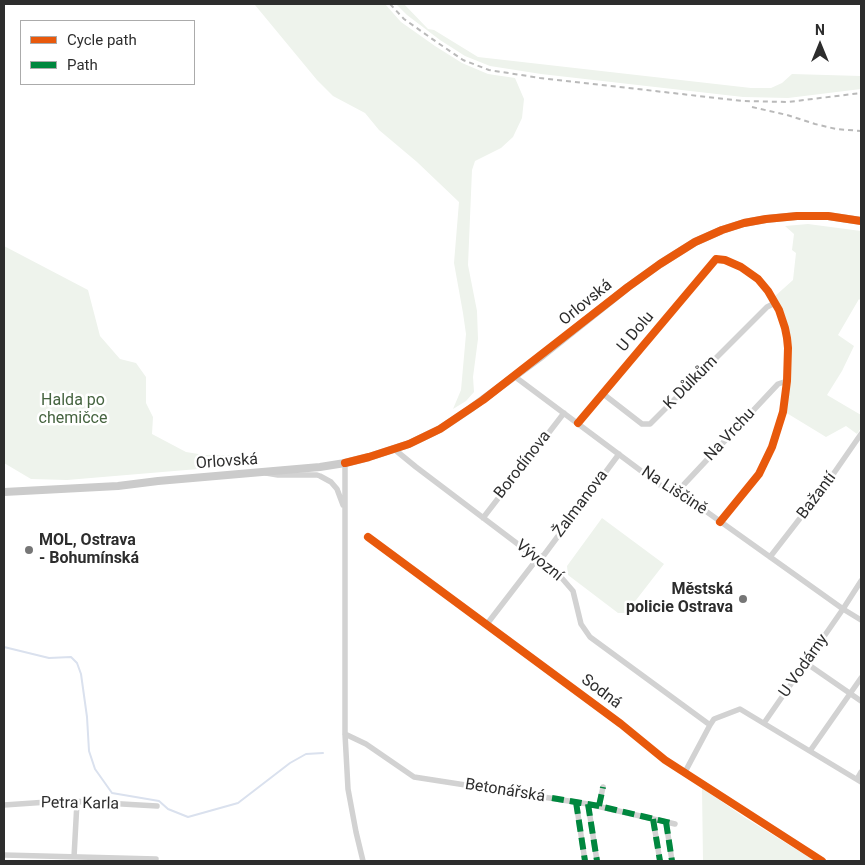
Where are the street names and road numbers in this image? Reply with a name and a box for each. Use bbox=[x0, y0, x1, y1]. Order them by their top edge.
street label: Orlovská bbox=[556, 276, 616, 330]
street label: U Dolu bbox=[614, 308, 658, 356]
street label: K Důlkům bbox=[660, 352, 722, 414]
street label: Na Vrchu bbox=[701, 405, 759, 465]
street label: Borodínova bbox=[491, 427, 555, 503]
street label: Orlovská bbox=[195, 450, 259, 474]
street label: Na Liščině bbox=[638, 463, 710, 519]
street label: Žalmanova bbox=[550, 467, 612, 541]
street label: Bažantí bbox=[793, 469, 841, 523]
street label: Vývozní bbox=[512, 536, 566, 586]
street label: U Vodárny bbox=[775, 631, 833, 701]
street label: Sodná bbox=[577, 671, 625, 713]
street label: Betonářská bbox=[464, 775, 546, 807]
street label: Petra Karla bbox=[41, 794, 119, 814]

